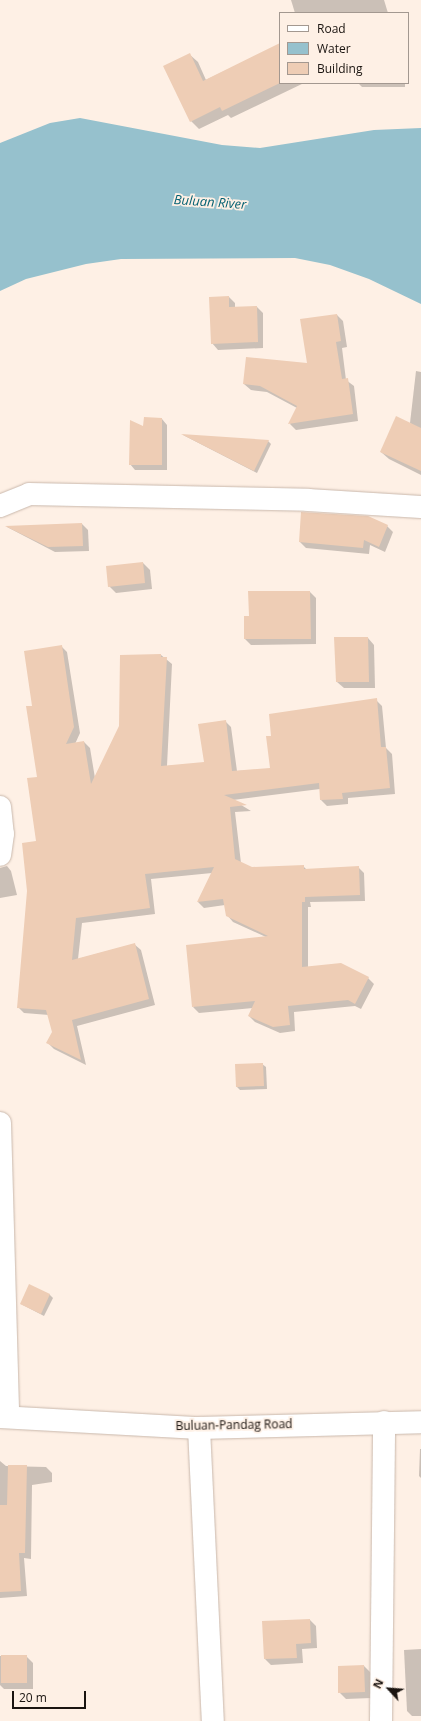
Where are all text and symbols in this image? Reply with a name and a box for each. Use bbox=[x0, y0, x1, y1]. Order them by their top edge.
legend bbox=[279, 12, 409, 84]
text: Road bbox=[317, 20, 346, 37]
text: Water bbox=[317, 40, 351, 57]
text: Building bbox=[317, 60, 362, 77]
water label: Buluan River bbox=[173, 192, 247, 212]
street label: Buluan-Pandag Road bbox=[175, 1417, 293, 1433]
north arrow bbox=[369, 1669, 409, 1709]
text: N bbox=[369, 1676, 386, 1691]
scale bar bbox=[14, 1683, 88, 1709]
text: 20 m bbox=[19, 1689, 47, 1706]

